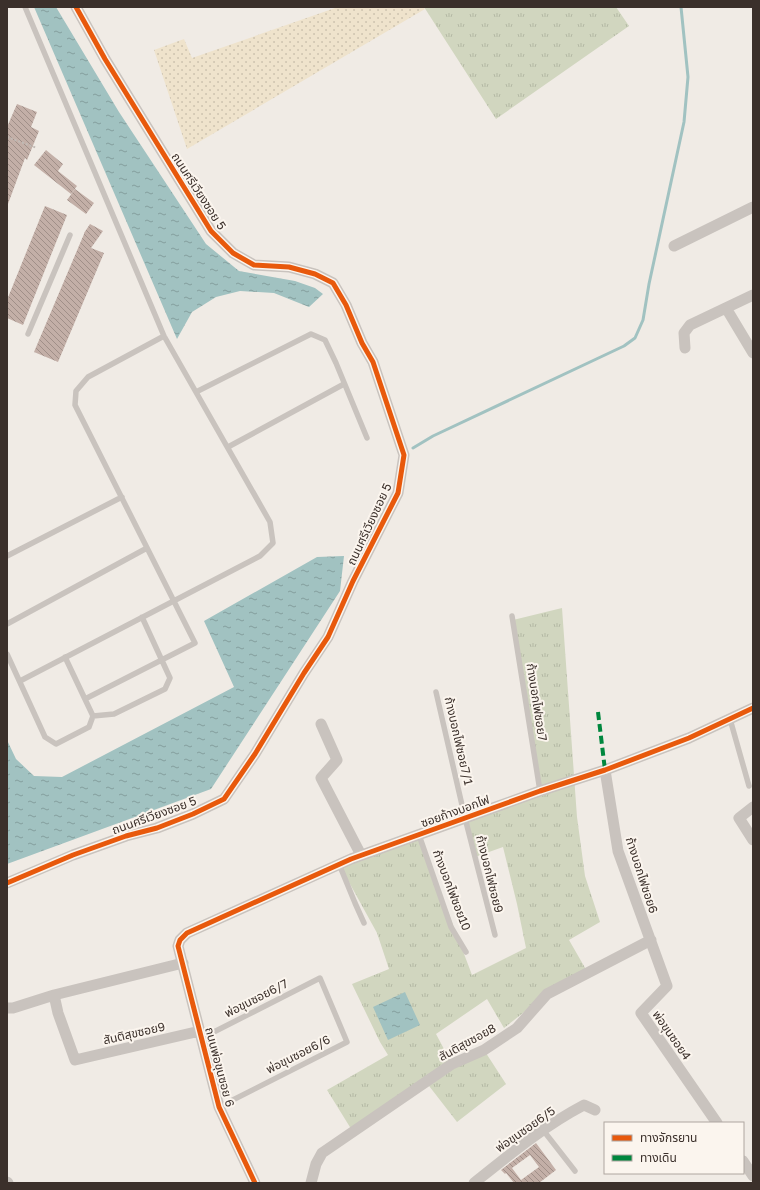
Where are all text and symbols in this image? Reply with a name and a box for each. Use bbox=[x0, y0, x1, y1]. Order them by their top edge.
street label: ถนนศรีเวียงซอย 5 bbox=[169, 150, 230, 232]
street label: ถนนศรีเวียงซอย 5 bbox=[343, 481, 395, 567]
street label: ก้างบอกไฟซอย7 bbox=[523, 662, 551, 742]
street label: ก้างบอกไฟซอย7/1 bbox=[442, 695, 476, 787]
street label: ซอยก้างบอกไฟ bbox=[419, 792, 491, 830]
street label: ถนนศรีเวียงซอย 5 bbox=[110, 793, 198, 837]
street label: ก้างบอกไฟซอย9 bbox=[473, 834, 507, 914]
street label: ก้างบอกไฟซอย6 bbox=[623, 835, 661, 915]
street label: ก้างบอกไฟซอย10 bbox=[430, 847, 474, 933]
street label: พ่อขุนซอย6/7 bbox=[222, 976, 290, 1020]
street label: พ่อขุนซอย4 bbox=[649, 1007, 695, 1063]
street label: สันติสุขซอย9 bbox=[102, 1019, 166, 1047]
street label: สันติสุขซอย8 bbox=[436, 1020, 498, 1064]
street label: ถนนพ่อขุนซอย 6 bbox=[202, 1025, 238, 1109]
street label: พ่อขุนซอย6/6 bbox=[263, 1031, 333, 1077]
street label: พ่อขุนซอย6/5 bbox=[492, 1103, 558, 1155]
legend bbox=[604, 1122, 744, 1174]
text: ทางจักรยาน bbox=[640, 1130, 697, 1145]
text: ทางเดิน bbox=[640, 1150, 677, 1165]

